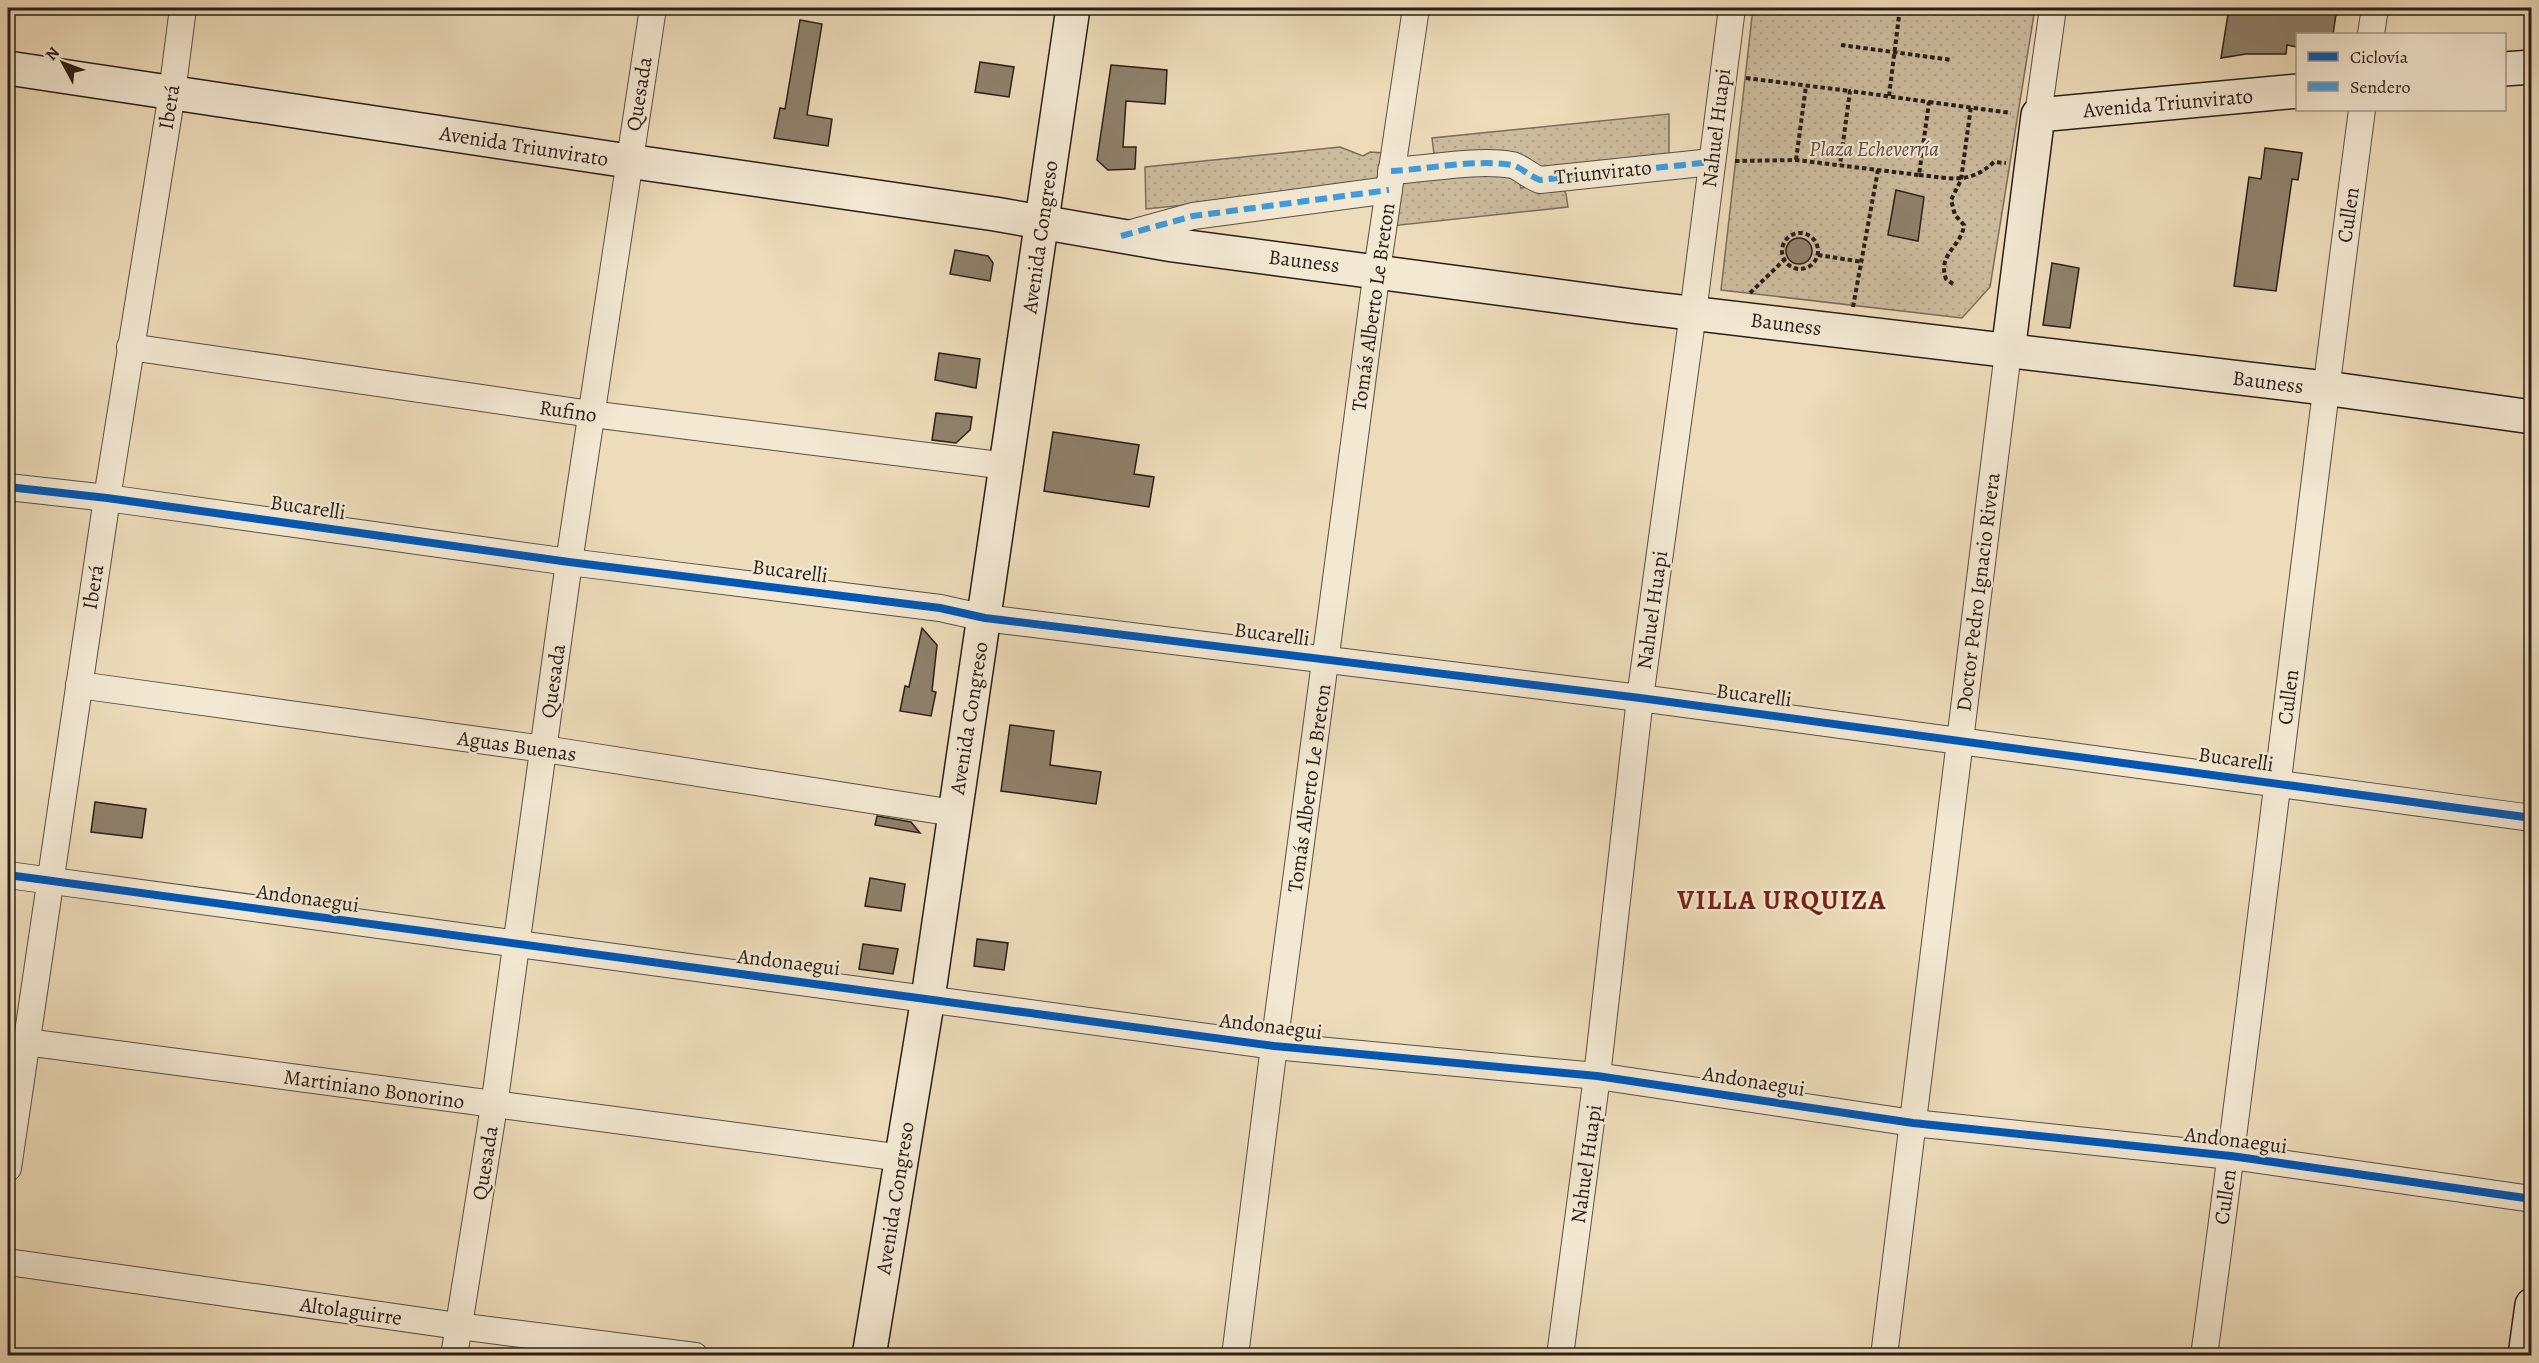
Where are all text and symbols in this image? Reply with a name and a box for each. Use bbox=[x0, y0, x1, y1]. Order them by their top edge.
north arrow bbox=[33, 33, 93, 93]
legend bbox=[2296, 33, 2506, 111]
text: N bbox=[40, 42, 65, 65]
text: Ciclovía bbox=[2350, 45, 2409, 69]
street label: Quesada bbox=[619, 55, 659, 133]
street label: Nahuel Huapi bbox=[1695, 67, 1737, 189]
text: Sendero bbox=[2350, 75, 2411, 99]
street label: Iberá bbox=[152, 82, 186, 132]
street label: Avenida Triunvirato bbox=[2081, 82, 2254, 124]
street label: Avenida Triunvirato bbox=[437, 119, 610, 173]
park label: Plaza Echeverría bbox=[1809, 135, 1939, 163]
street label: Triunvirato bbox=[1553, 153, 1653, 191]
street label: Avenida Congreso bbox=[1015, 159, 1065, 316]
street label: Cullen bbox=[2330, 185, 2366, 245]
street label: Tomás Alberto Le Breton bbox=[1345, 201, 1401, 413]
street label: Bauness bbox=[1267, 243, 1341, 279]
street label: Bauness bbox=[1749, 306, 1823, 342]
street label: Bauness bbox=[2231, 364, 2305, 400]
street label: Rufino bbox=[537, 393, 599, 429]
street label: Doctor Pedro Ignacio Rivera bbox=[1949, 471, 2007, 713]
street label: Bucarelli bbox=[269, 488, 348, 526]
street label: Nahuel Huapi bbox=[1630, 549, 1674, 671]
street label: Bucarelli bbox=[751, 552, 829, 590]
street label: Iberá bbox=[76, 562, 110, 612]
street label: Bucarelli bbox=[1233, 615, 1311, 653]
street label: Avenida Congreso bbox=[943, 640, 995, 797]
street label: Quesada bbox=[534, 642, 572, 720]
street label: Cullen bbox=[2271, 668, 2305, 726]
street label: Bucarelli bbox=[1715, 676, 1793, 714]
street label: Tomás Alberto Le Breton bbox=[1281, 682, 1337, 894]
street label: Aguas Buenas bbox=[455, 724, 578, 768]
street label: Bucarelli bbox=[2197, 740, 2276, 778]
street label: Andonaegui bbox=[254, 877, 361, 919]
district label: VILLA URQUIZA bbox=[1676, 882, 1887, 918]
street label: Andonaegui bbox=[735, 942, 842, 982]
street label: Andonaegui bbox=[1217, 1006, 1324, 1046]
street label: Andonaegui bbox=[1700, 1059, 1807, 1103]
street label: Martiniano Bonorino bbox=[282, 1062, 466, 1116]
street label: Nahuel Huapi bbox=[1564, 1103, 1608, 1225]
street label: Avenida Congreso bbox=[869, 1120, 921, 1277]
street label: Andonaegui bbox=[2182, 1120, 2289, 1160]
street label: Quesada bbox=[465, 1124, 505, 1202]
street label: Cullen bbox=[2207, 1167, 2243, 1227]
street label: Altolaguirre bbox=[297, 1290, 404, 1332]

